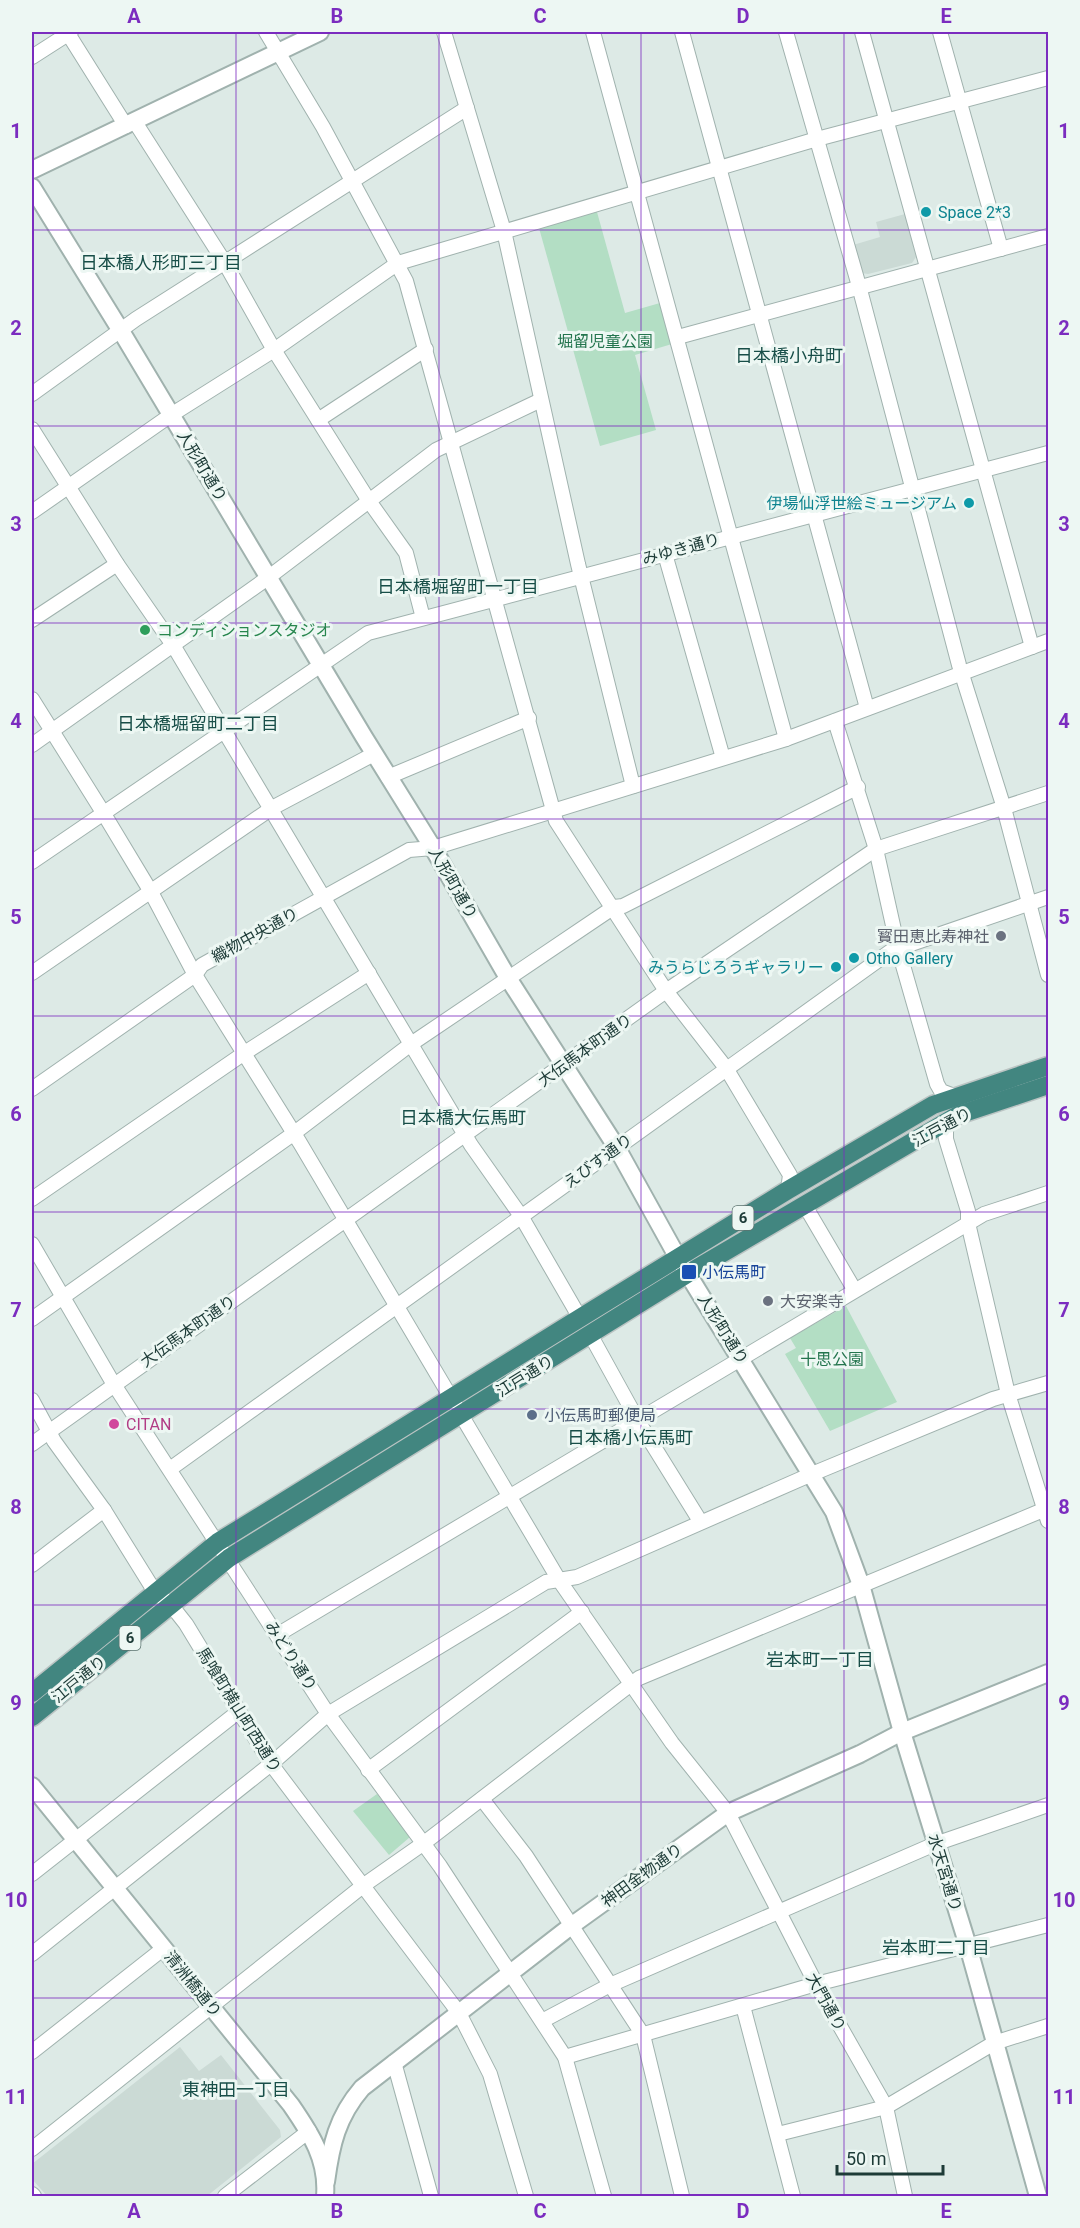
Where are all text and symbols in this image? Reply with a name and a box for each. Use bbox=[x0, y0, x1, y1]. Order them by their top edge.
text: A bbox=[127, 4, 141, 28]
text: B bbox=[331, 4, 343, 28]
text: C bbox=[533, 4, 547, 28]
text: D bbox=[737, 4, 750, 28]
text: E bbox=[940, 4, 952, 28]
text: 1 bbox=[10, 119, 22, 143]
text: 1 bbox=[1058, 119, 1070, 143]
place label: Space 2*3 bbox=[938, 203, 1011, 222]
marker: Space 2*3 bbox=[919, 205, 933, 219]
district label: 日本橋人形町三丁目 bbox=[80, 252, 242, 273]
text: 2 bbox=[10, 316, 22, 340]
text: 2 bbox=[1058, 316, 1070, 340]
park label: 堀留児童公園 bbox=[557, 332, 653, 351]
district label: 日本橋小舟町 bbox=[735, 345, 843, 366]
street label: 人形町通り bbox=[173, 427, 231, 505]
place label: 伊場仙浮世絵ミュージアム bbox=[766, 494, 957, 513]
marker: 伊場仙浮世絵ミュージアム bbox=[962, 496, 976, 510]
text: 3 bbox=[10, 512, 22, 536]
text: 3 bbox=[1058, 512, 1070, 536]
street label: みゆき通り bbox=[640, 529, 722, 569]
district label: 日本橋堀留町一丁目 bbox=[377, 576, 539, 597]
place label: コンディションスタジオ bbox=[157, 621, 332, 640]
marker: コンディションスタジオ bbox=[138, 623, 152, 637]
text: 4 bbox=[10, 709, 22, 733]
text: 4 bbox=[1058, 709, 1070, 733]
district label: 日本橋堀留町二丁目 bbox=[117, 713, 279, 734]
street label: 人形町通り bbox=[425, 844, 481, 922]
street label: 織物中央通り bbox=[208, 903, 302, 967]
text: 5 bbox=[10, 905, 22, 929]
text: 5 bbox=[1058, 905, 1070, 929]
place label: 寳田恵比寿神社 bbox=[877, 927, 989, 946]
marker: 寳田恵比寿神社 bbox=[994, 929, 1008, 943]
place label: Otho Gallery bbox=[866, 949, 954, 968]
marker: Otho Gallery bbox=[847, 951, 861, 965]
place label: みうらじろうギャラリー bbox=[648, 958, 824, 977]
marker: みうらじろうギャラリー bbox=[829, 960, 843, 974]
street label: 大伝馬本町通り bbox=[534, 1009, 636, 1091]
text: 6 bbox=[10, 1102, 22, 1126]
text: 6 bbox=[1058, 1102, 1070, 1126]
street label: 江戸通り bbox=[909, 1104, 975, 1150]
district label: 日本橋大伝馬町 bbox=[400, 1107, 526, 1128]
street label: えびす通り bbox=[560, 1130, 636, 1192]
road number: 6 bbox=[732, 1206, 754, 1230]
marker: 小伝馬町 bbox=[680, 1263, 698, 1281]
place label: 小伝馬町 bbox=[702, 1263, 766, 1282]
street label: 人形町通り bbox=[694, 1290, 752, 1368]
street label: 大伝馬本町通り bbox=[137, 1291, 239, 1371]
place label: 大安楽寺 bbox=[780, 1292, 844, 1311]
marker: 大安楽寺 bbox=[761, 1294, 775, 1308]
text: 7 bbox=[10, 1298, 22, 1322]
text: 7 bbox=[1058, 1298, 1070, 1322]
park label: 十思公園 bbox=[800, 1350, 864, 1369]
street label: 江戸通り bbox=[493, 1351, 557, 1401]
place label: 小伝馬町郵便局 bbox=[544, 1406, 656, 1425]
marker: 小伝馬町郵便局 bbox=[525, 1408, 539, 1422]
place label: CITAN bbox=[126, 1415, 171, 1434]
marker: CITAN bbox=[107, 1417, 121, 1431]
district label: 日本橋小伝馬町 bbox=[567, 1427, 693, 1448]
text: 8 bbox=[10, 1495, 22, 1519]
text: 8 bbox=[1058, 1495, 1070, 1519]
street label: みどり通り bbox=[261, 1617, 321, 1695]
road number: 6 bbox=[120, 1626, 140, 1650]
street label: 馬喰町横山町西通り bbox=[193, 1644, 285, 1776]
district label: 岩本町一丁目 bbox=[766, 1649, 874, 1670]
street label: 江戸通り bbox=[48, 1651, 110, 1707]
text: 9 bbox=[10, 1691, 22, 1715]
text: 9 bbox=[1058, 1691, 1070, 1715]
street label: 水天宮通り bbox=[924, 1832, 966, 1914]
street label: 神田金物通り bbox=[598, 1839, 686, 1911]
text: 10 bbox=[5, 1888, 27, 1912]
text: 10 bbox=[1053, 1888, 1075, 1912]
district label: 岩本町二丁目 bbox=[882, 1937, 990, 1958]
street label: 清洲橋通り bbox=[160, 1947, 226, 2021]
street label: 大門通り bbox=[802, 1969, 850, 2035]
district label: 東神田一丁目 bbox=[182, 2079, 290, 2100]
text: 11 bbox=[5, 2085, 27, 2109]
text: 11 bbox=[1053, 2085, 1075, 2109]
scale bar bbox=[837, 2138, 944, 2176]
text: 50 m bbox=[846, 2148, 886, 2169]
text: A bbox=[127, 2199, 141, 2223]
text: B bbox=[331, 2199, 343, 2223]
text: C bbox=[533, 2199, 547, 2223]
text: D bbox=[737, 2199, 750, 2223]
text: E bbox=[940, 2199, 952, 2223]

